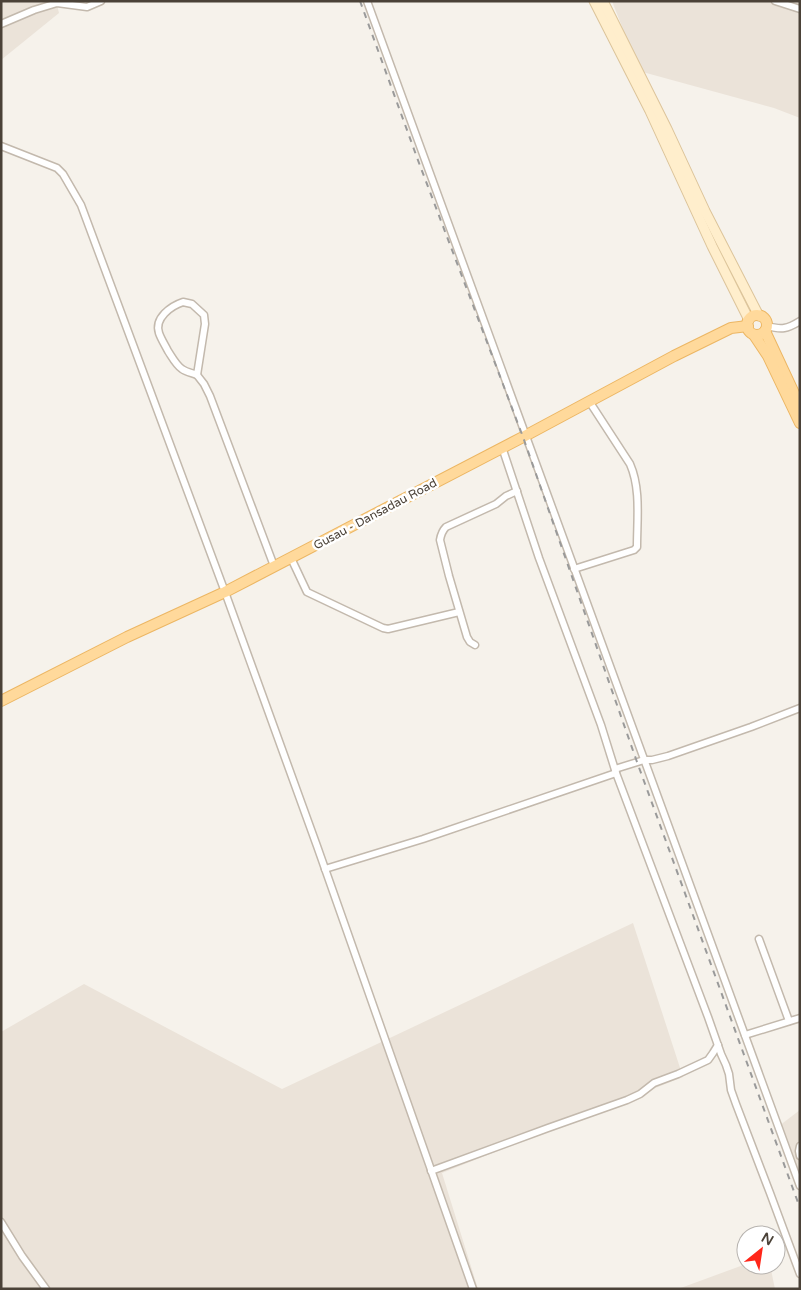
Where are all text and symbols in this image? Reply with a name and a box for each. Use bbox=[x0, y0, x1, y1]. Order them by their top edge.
street label: Gusau - Dansadau Road bbox=[311, 476, 439, 552]
north arrow bbox=[736, 1225, 786, 1275]
text: N bbox=[758, 1229, 776, 1249]

